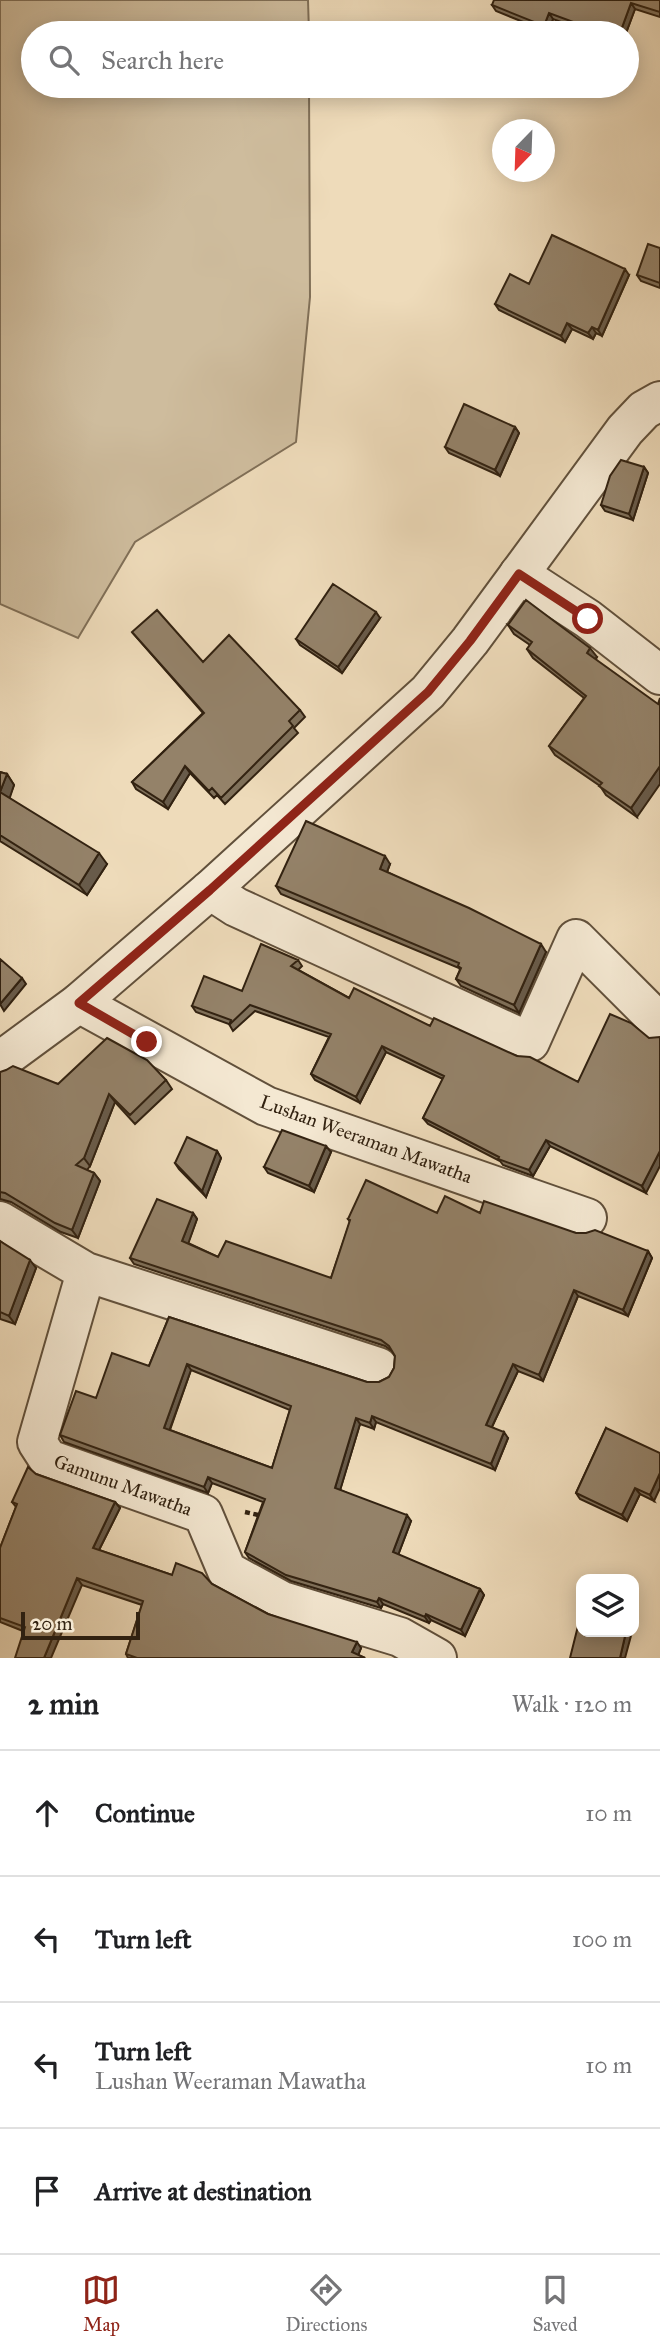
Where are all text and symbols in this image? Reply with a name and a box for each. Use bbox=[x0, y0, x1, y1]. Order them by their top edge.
search box bbox=[21, 21, 639, 98]
icon: search bbox=[45, 41, 83, 79]
text: Search here bbox=[101, 44, 224, 76]
north arrow bbox=[492, 119, 555, 182]
route start bbox=[572, 603, 603, 634]
route end bbox=[131, 1026, 162, 1057]
street label: Lushan Weeraman Mawatha bbox=[257, 1090, 476, 1188]
street label: Gamunu Mawatha bbox=[51, 1449, 196, 1521]
map controls bbox=[576, 1574, 639, 1637]
button: layers bbox=[576, 1574, 639, 1637]
scale bar bbox=[21, 1609, 140, 1641]
text: 20 m bbox=[32, 1612, 73, 1635]
text: 2 min bbox=[28, 1686, 99, 1722]
text: Walk · 120 m bbox=[512, 1690, 632, 1718]
icon: ahead bbox=[28, 1794, 66, 1832]
text: Continue bbox=[95, 1797, 195, 1829]
text: 10 m bbox=[585, 1799, 632, 1827]
icon: left bbox=[28, 1920, 66, 1958]
text: Turn left bbox=[95, 1923, 191, 1955]
text: 100 m bbox=[572, 1925, 632, 1953]
text: Turn left bbox=[95, 2035, 191, 2067]
icon: left bbox=[28, 2046, 66, 2084]
text: 10 m bbox=[585, 2051, 632, 2079]
text: Lushan Weeraman Mawatha bbox=[95, 2067, 366, 2095]
icon: arrive bbox=[28, 2172, 66, 2210]
text: Arrive at destination bbox=[95, 2175, 312, 2207]
tab: Map bbox=[82, 2271, 120, 2336]
tab: Directions bbox=[285, 2271, 367, 2336]
tab: Saved bbox=[532, 2271, 578, 2336]

